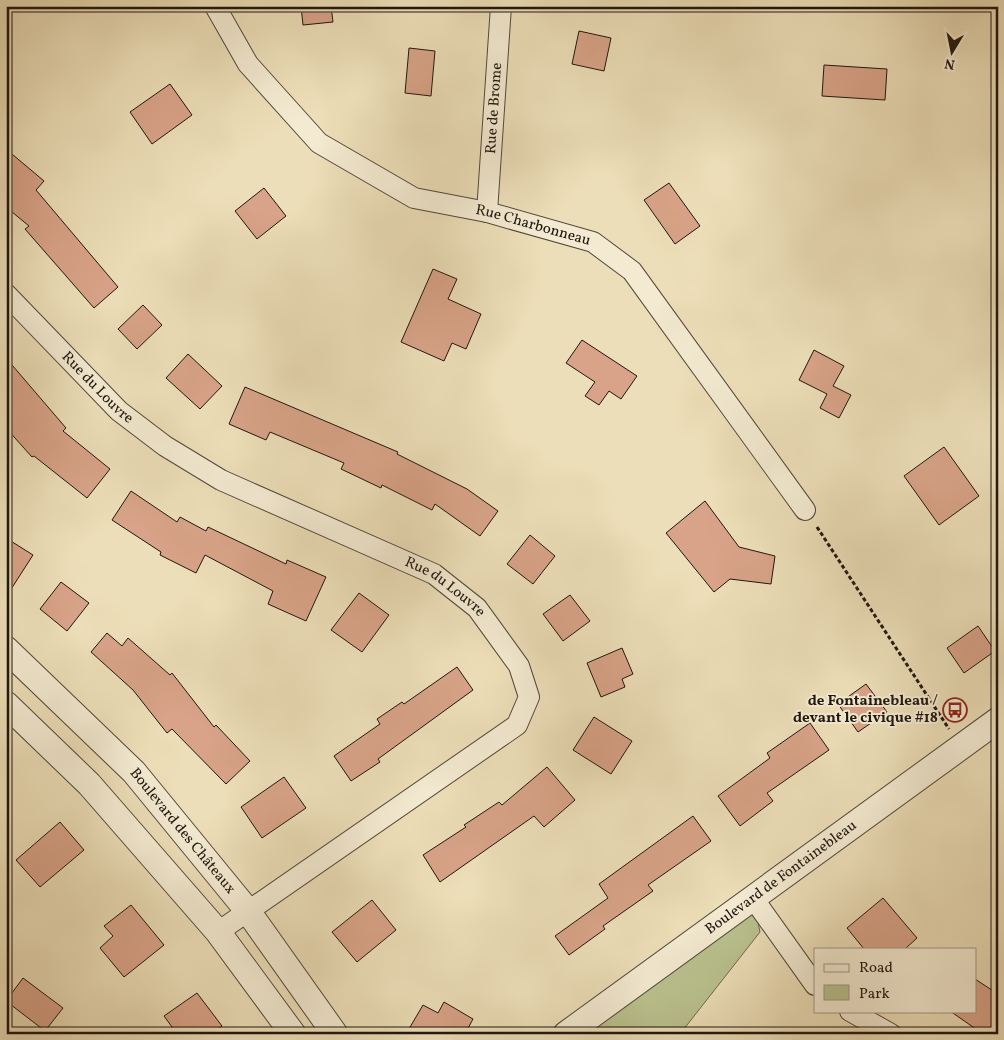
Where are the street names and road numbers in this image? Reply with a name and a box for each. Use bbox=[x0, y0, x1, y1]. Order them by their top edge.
street label: Rue de Brome bbox=[480, 62, 508, 155]
street label: Rue Charbonneau bbox=[474, 200, 593, 251]
street label: Rue du Louvre bbox=[57, 347, 138, 429]
street label: Rue du Louvre bbox=[401, 552, 491, 621]
street label: Boulevard des Châteaux bbox=[124, 764, 241, 899]
street label: Boulevard de Fontainebleau bbox=[701, 815, 861, 940]

